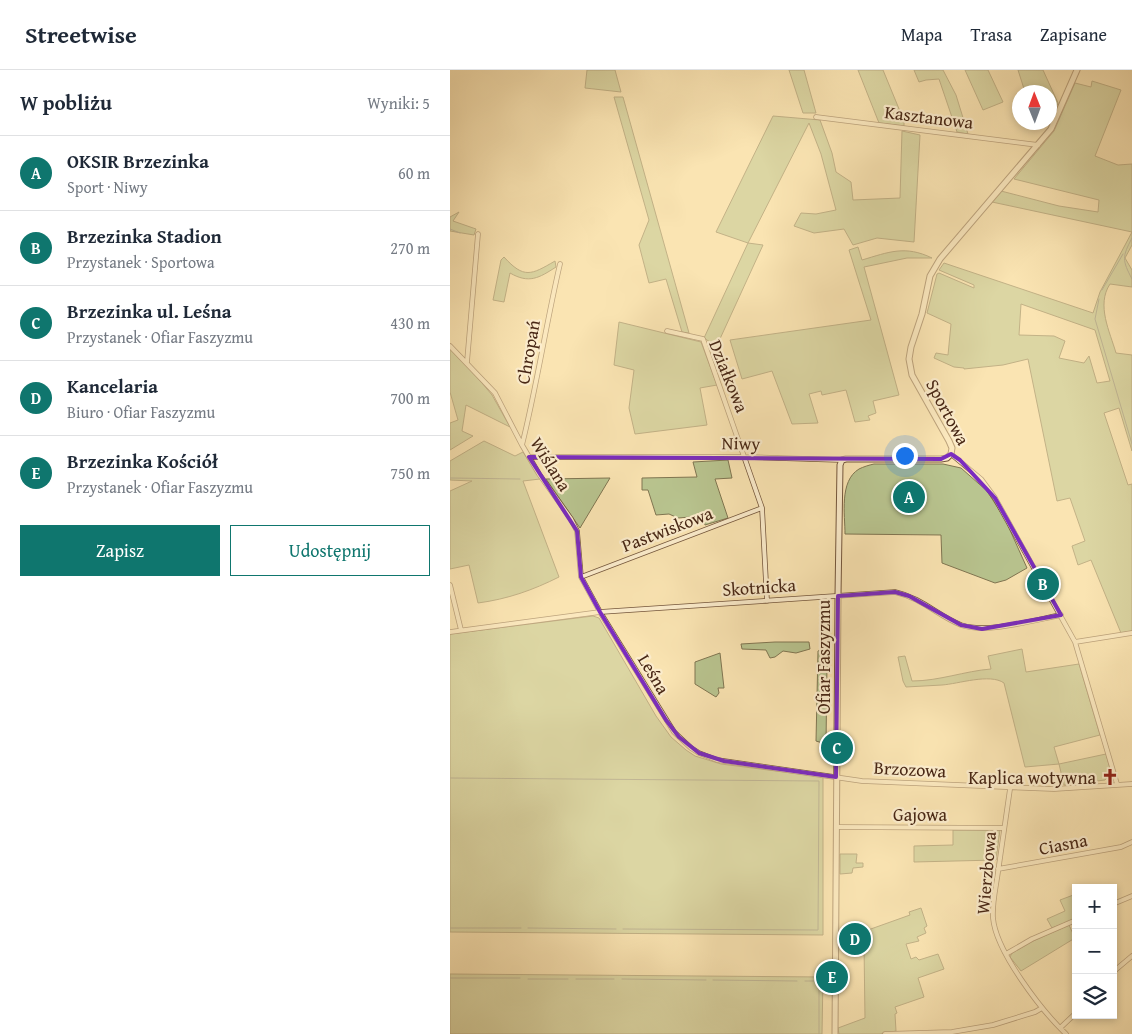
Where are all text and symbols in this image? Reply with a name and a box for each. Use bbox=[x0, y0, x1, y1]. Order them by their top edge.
text: Streetwise bbox=[25, 17, 137, 52]
text: Mapa bbox=[901, 21, 942, 48]
text: Trasa bbox=[970, 21, 1012, 48]
text: Zapisane bbox=[1040, 21, 1107, 48]
north arrow bbox=[1012, 85, 1057, 130]
text: W pobliżu bbox=[20, 87, 112, 118]
text: Wyniki: 5 bbox=[367, 91, 430, 115]
street label: Kasztanowa bbox=[883, 98, 975, 136]
text: OKSIR Brzezinka bbox=[67, 147, 209, 175]
text: A bbox=[31, 161, 41, 185]
text: 60 m bbox=[398, 161, 430, 185]
text: Sport · Niwy bbox=[67, 175, 148, 199]
text: Brzezinka Stadion bbox=[67, 222, 222, 250]
text: B bbox=[31, 236, 41, 260]
text: 270 m bbox=[390, 236, 430, 260]
text: Przystanek · Sportowa bbox=[67, 250, 215, 274]
text: Brzezinka ul. Leśna bbox=[67, 297, 231, 325]
text: C bbox=[31, 311, 41, 335]
text: 430 m bbox=[390, 311, 430, 335]
street label: Chropań bbox=[509, 318, 547, 386]
text: Przystanek · Ofiar Faszyzmu bbox=[67, 325, 253, 349]
street label: Działkowa bbox=[702, 336, 756, 417]
text: Kancelaria bbox=[67, 372, 158, 400]
street label: Sportowa bbox=[919, 374, 977, 450]
text: D bbox=[31, 386, 41, 410]
text: 700 m bbox=[390, 386, 430, 410]
text: Biuro · Ofiar Faszyzmu bbox=[67, 400, 215, 424]
street label: Niwy bbox=[721, 429, 761, 457]
street label: Wiślana bbox=[524, 432, 579, 497]
your location bbox=[892, 443, 918, 469]
text: Brzezinka Kościół bbox=[67, 447, 218, 475]
text: E bbox=[32, 461, 40, 485]
text: 750 m bbox=[390, 461, 430, 485]
text: Przystanek · Ofiar Faszyzmu bbox=[67, 475, 253, 499]
pin: A bbox=[893, 478, 925, 516]
street label: Pastwiskowa bbox=[618, 499, 717, 559]
button: Zapisz bbox=[20, 525, 220, 576]
button: Udostępnij bbox=[230, 525, 430, 576]
pin: B bbox=[1027, 565, 1059, 603]
street label: Skotnicka bbox=[721, 571, 797, 603]
street label: Ofiar Faszyzmu bbox=[810, 599, 837, 714]
street label: Leśna bbox=[631, 649, 677, 700]
pin: C bbox=[821, 729, 853, 767]
street label: Brzozowa bbox=[873, 754, 947, 784]
place label: Kaplica wotywna bbox=[968, 764, 1096, 791]
church icon: Kaplica wotywna bbox=[1100, 767, 1120, 787]
street label: Gajowa bbox=[893, 801, 947, 828]
street label: Ciasna bbox=[1036, 826, 1090, 862]
street label: Wierzbowa bbox=[969, 830, 1003, 916]
map controls bbox=[1072, 884, 1117, 1019]
button: + bbox=[1072, 884, 1117, 929]
pin: D bbox=[839, 920, 871, 958]
button: − bbox=[1072, 929, 1117, 974]
pin: E bbox=[816, 958, 848, 996]
button: layers bbox=[1072, 974, 1117, 1019]

